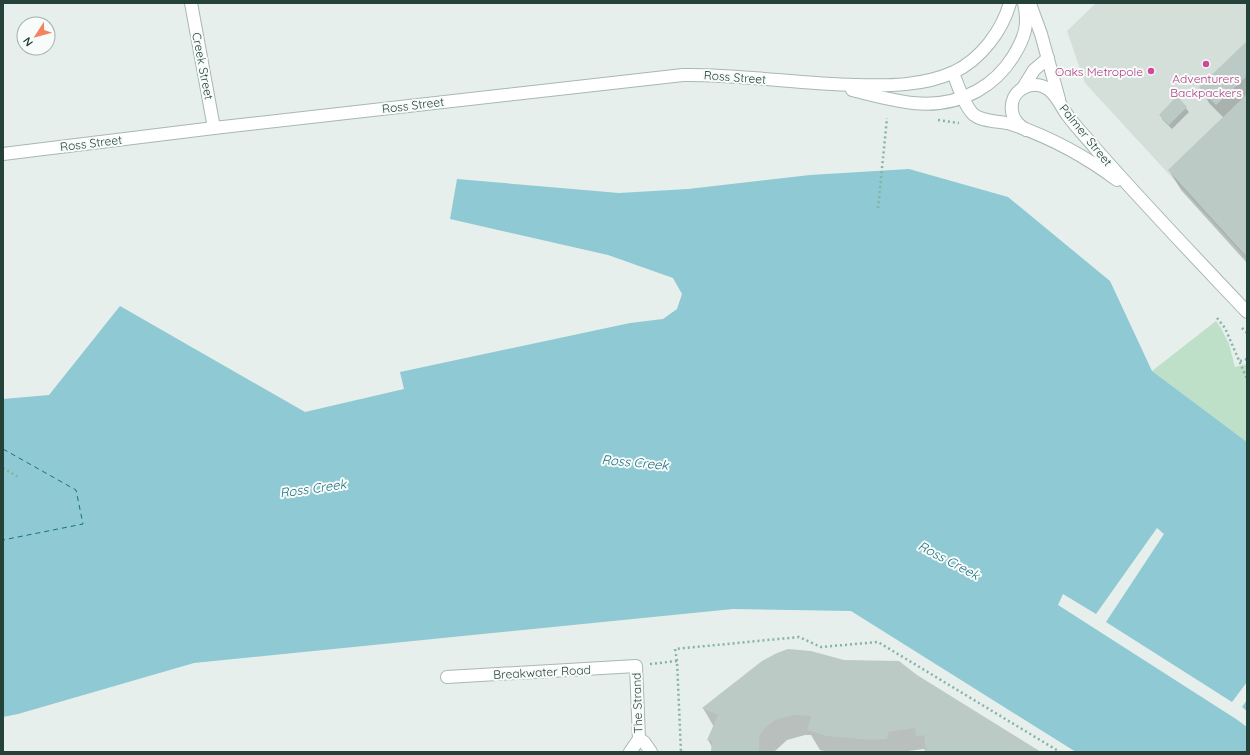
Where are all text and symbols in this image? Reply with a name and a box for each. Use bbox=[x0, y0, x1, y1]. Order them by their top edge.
north arrow bbox=[16, 16, 56, 56]
street label: Creek Street bbox=[189, 31, 217, 101]
text: N bbox=[20, 34, 36, 49]
marker: Adventurers Backpackers bbox=[1201, 59, 1211, 69]
place label: Oaks Metropole bbox=[1055, 64, 1143, 79]
marker: Oaks Metropole bbox=[1146, 66, 1156, 76]
street label: Ross Street bbox=[703, 67, 767, 87]
place label: Adventurers Backpackers bbox=[1170, 71, 1242, 100]
street label: Ross Street bbox=[381, 94, 445, 116]
street label: Palmer Street bbox=[1056, 101, 1116, 169]
street label: Ross Street bbox=[59, 132, 123, 154]
water label: Ross Creek bbox=[601, 451, 670, 473]
water label: Ross Creek bbox=[279, 475, 348, 501]
water label: Ross Creek bbox=[916, 537, 983, 583]
street label: Breakwater Road bbox=[493, 662, 591, 682]
street label: The Strand bbox=[628, 672, 646, 734]

